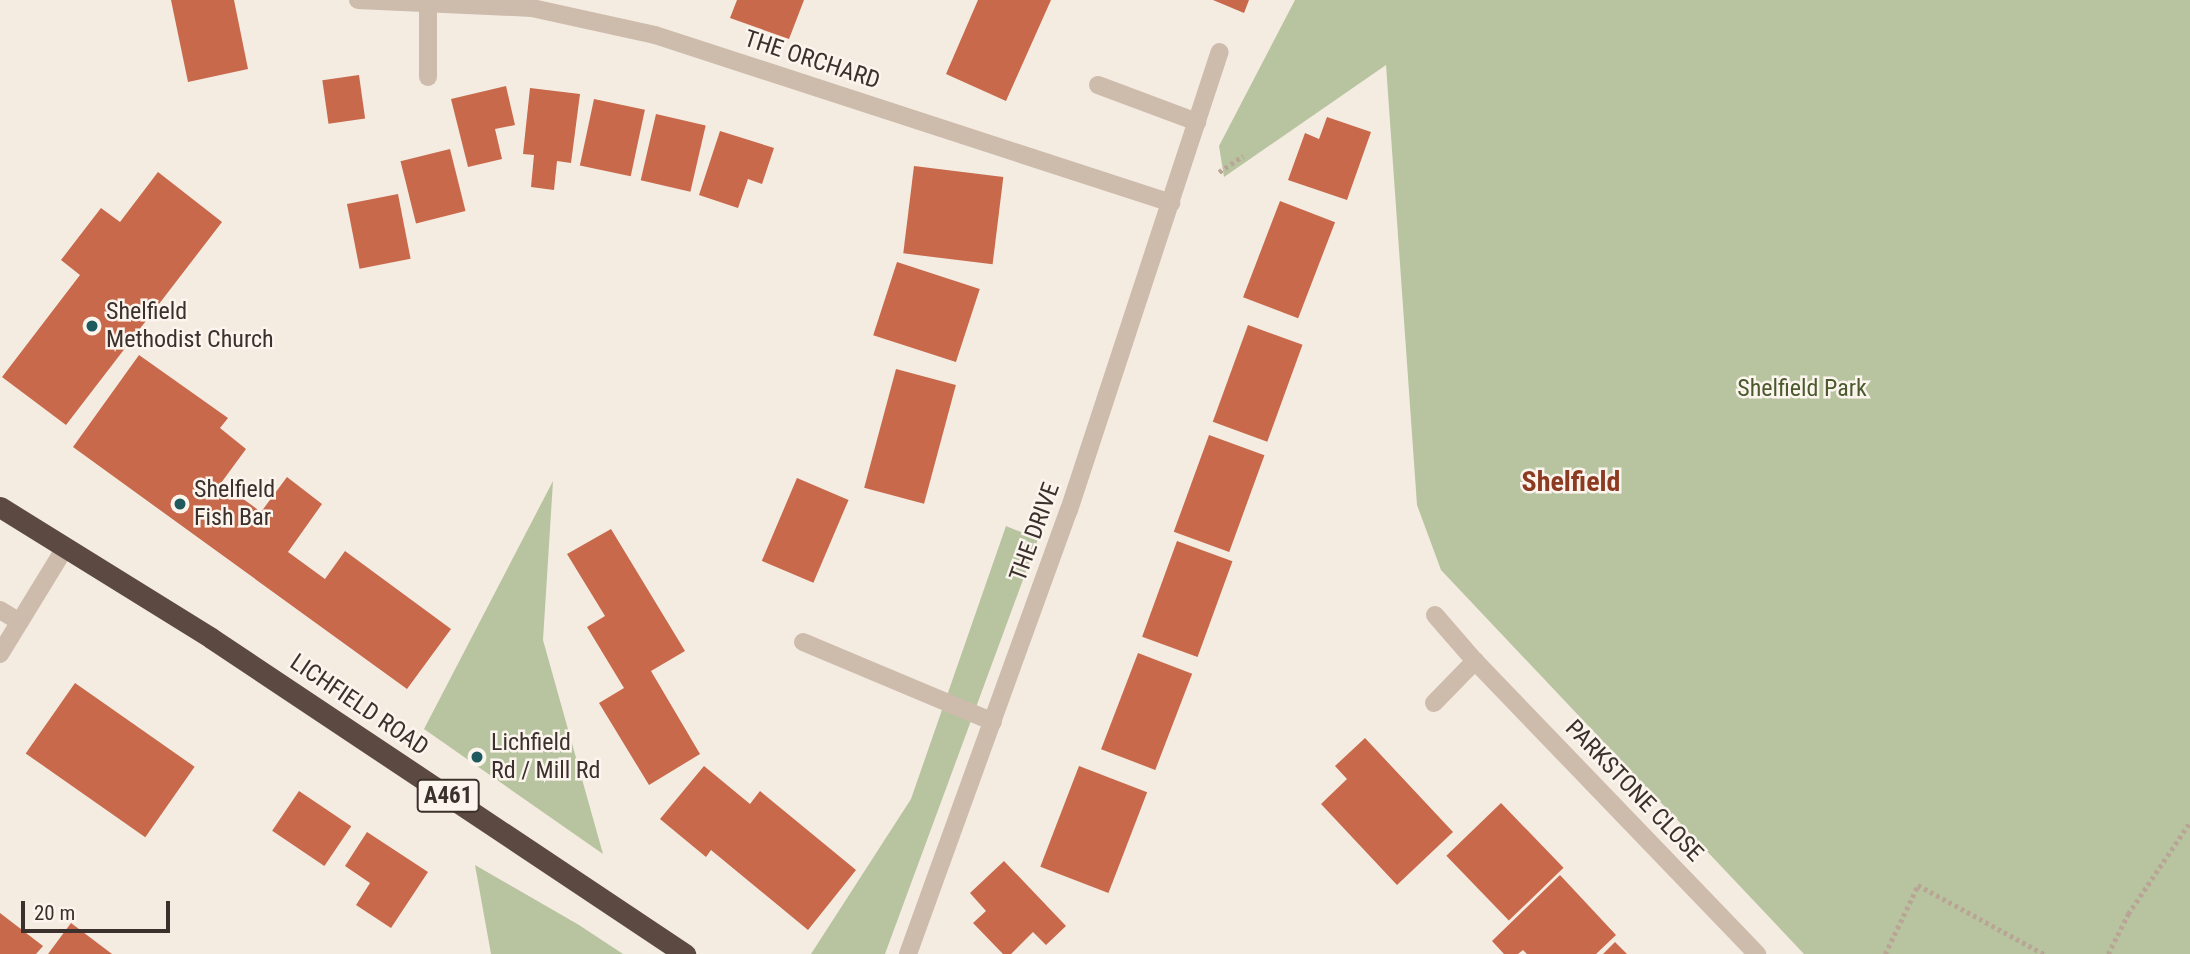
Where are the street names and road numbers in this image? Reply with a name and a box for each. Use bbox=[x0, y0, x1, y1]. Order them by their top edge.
street label: THE ORCHARD bbox=[741, 25, 883, 95]
street label: THE DRIVE bbox=[1004, 479, 1066, 585]
street label: LICHFIELD ROAD bbox=[284, 648, 434, 762]
street label: PARKSTONE CLOSE bbox=[1559, 714, 1709, 868]
road number: A461 bbox=[416, 776, 480, 816]

